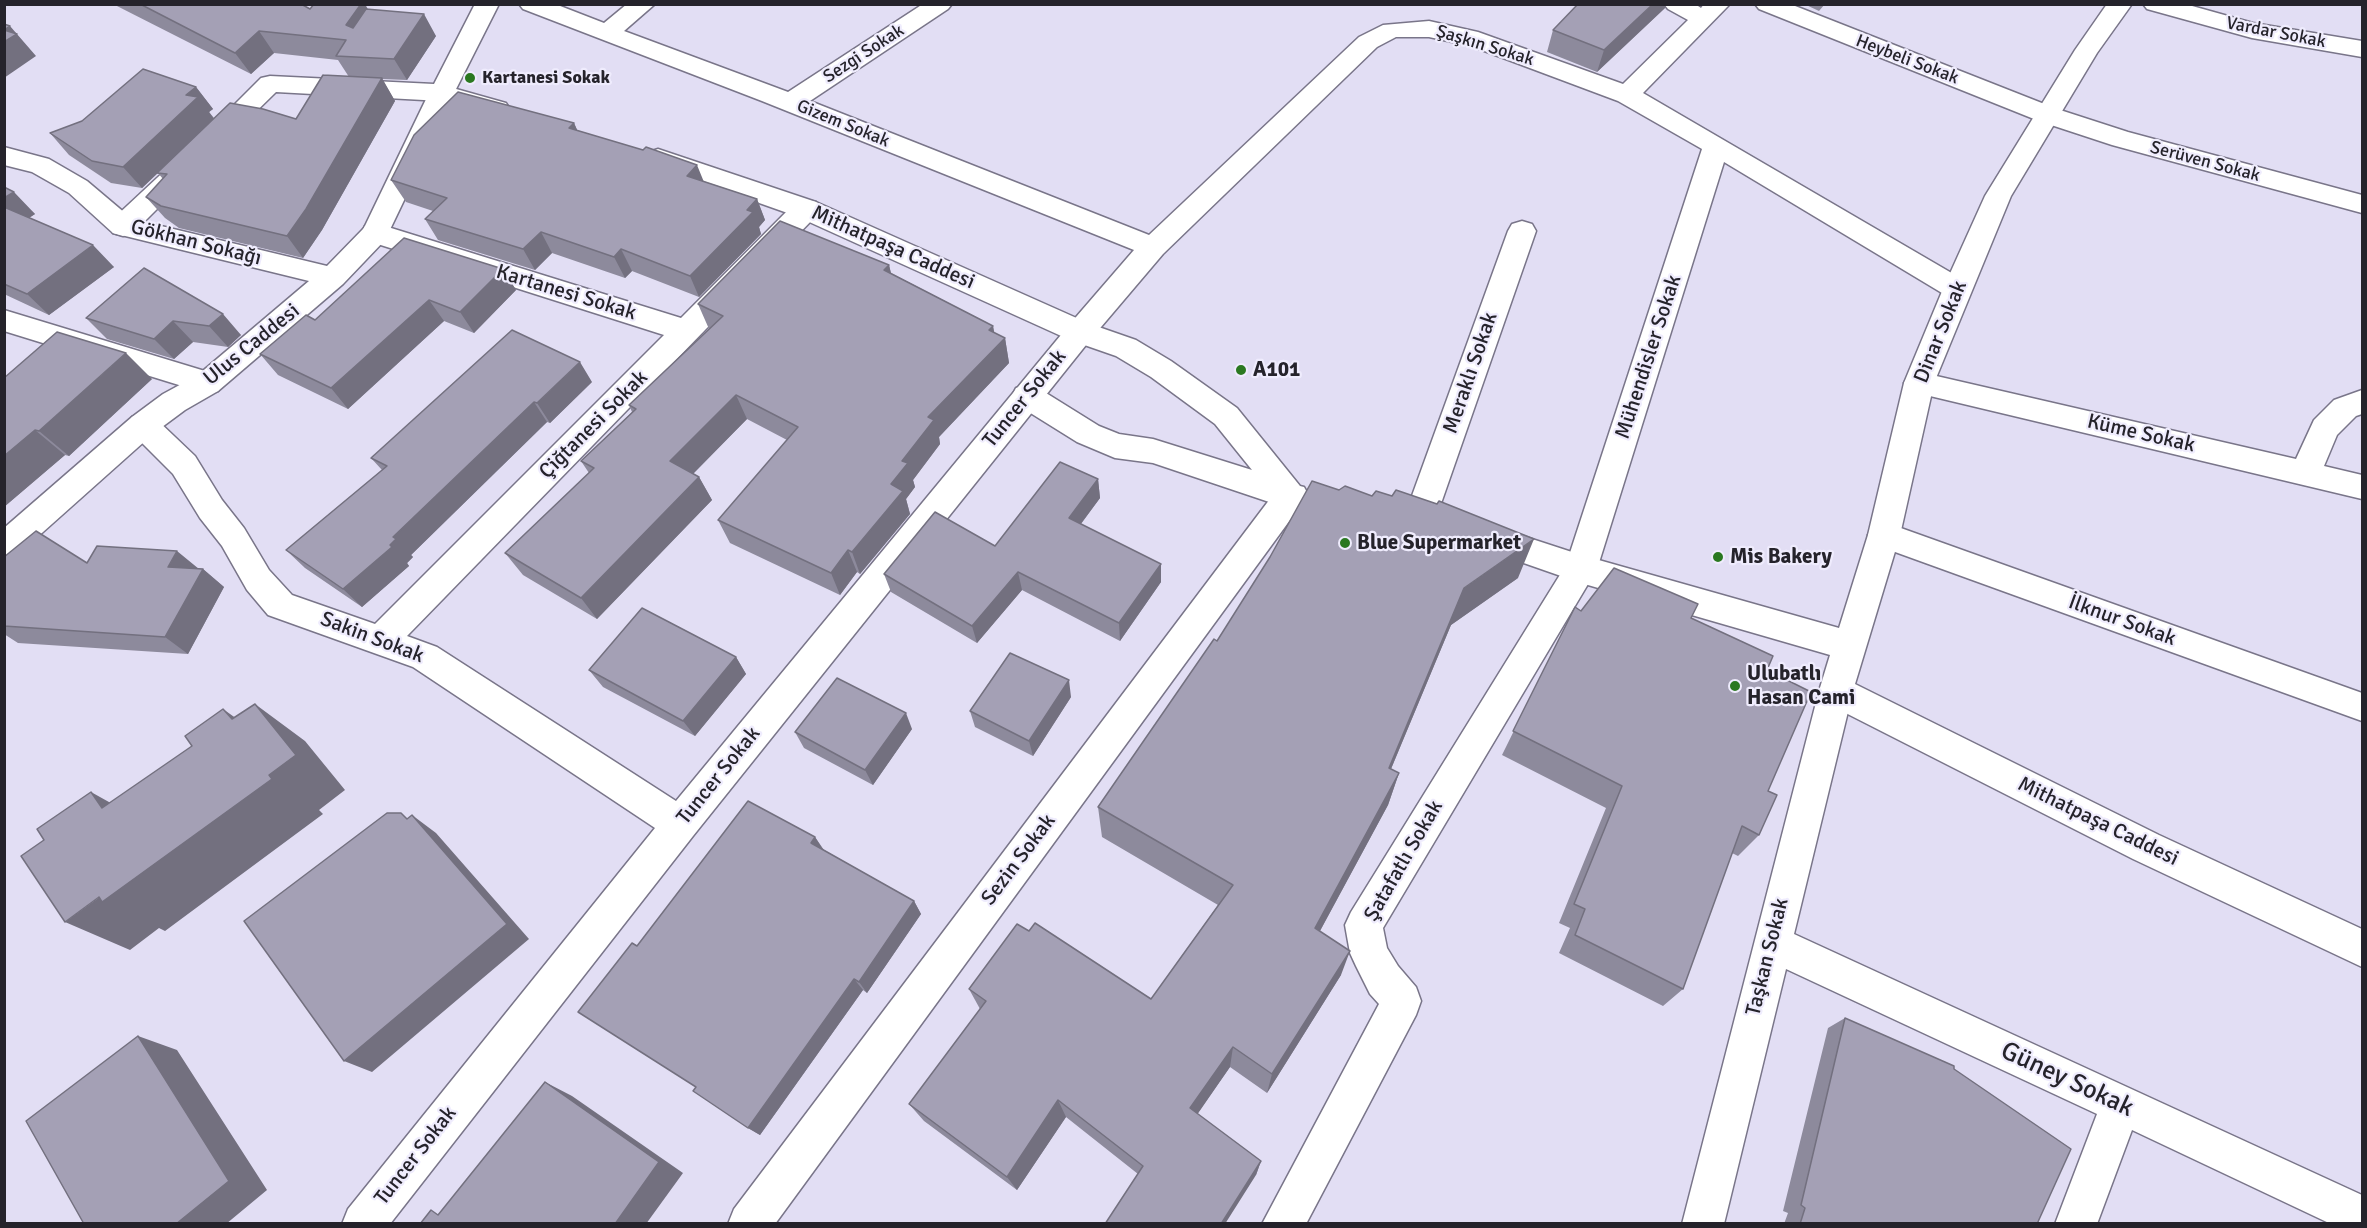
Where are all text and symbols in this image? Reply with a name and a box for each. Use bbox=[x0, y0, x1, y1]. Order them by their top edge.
street label: Vardar Sokak bbox=[2224, 13, 2328, 53]
street label: Sezgi Sokak bbox=[820, 20, 908, 88]
street label: Şaşkın Sokak bbox=[1433, 21, 1537, 71]
street label: Heybeli Sokak bbox=[1853, 30, 1961, 90]
place label: Kartanesi̇ Sokak bbox=[482, 67, 610, 89]
marker: Kartanesi̇ Sokak bbox=[463, 71, 477, 85]
street label: Gizem Sokak bbox=[793, 96, 893, 152]
street label: Serüven Sokak bbox=[2148, 137, 2262, 187]
street label: Mithatpaşa Caddesi bbox=[807, 201, 979, 295]
street label: Gökhan Sokağı bbox=[128, 215, 264, 271]
street label: Kartanesi Sokak bbox=[493, 260, 639, 326]
street label: Mühendisler Sokak bbox=[1611, 272, 1687, 442]
street label: Dinar Sokak bbox=[1909, 277, 1973, 387]
street label: Ulus Caddesi bbox=[199, 299, 305, 391]
street label: Meraklı Sokak bbox=[1438, 309, 1504, 437]
street label: Tuncer Sokak bbox=[978, 345, 1072, 453]
place label: A101 bbox=[1253, 357, 1300, 383]
marker: A101 bbox=[1234, 363, 1248, 377]
street label: Çiğtanesi Sokak bbox=[534, 365, 654, 485]
street label: Küme Sokak bbox=[2085, 409, 2197, 459]
place label: Blue Supermarket bbox=[1357, 530, 1521, 556]
marker: Blue Supermarket bbox=[1338, 536, 1352, 550]
place label: Mis Bakery bbox=[1730, 544, 1832, 570]
marker: Mis Bakery bbox=[1711, 550, 1725, 564]
street label: İlknur Sokak bbox=[2065, 590, 2179, 652]
street label: Sakin Sokak bbox=[317, 607, 427, 669]
place label: Ulubatlı Hasan Cami bbox=[1747, 661, 1855, 711]
marker: Ulubatlı Hasan Cami bbox=[1728, 679, 1742, 693]
street label: Tuncer Sokak bbox=[672, 722, 766, 830]
street label: Mithatpaşa Caddesi bbox=[2013, 772, 2183, 872]
street label: Şatafatlı Sokak bbox=[1359, 796, 1449, 926]
street label: Sezin Sokak bbox=[977, 809, 1061, 911]
street label: Taşkan Sokak bbox=[1741, 896, 1795, 1018]
street label: Güney Sokak bbox=[1996, 1036, 2138, 1124]
street label: Tuncer Sokak bbox=[370, 1102, 462, 1210]

